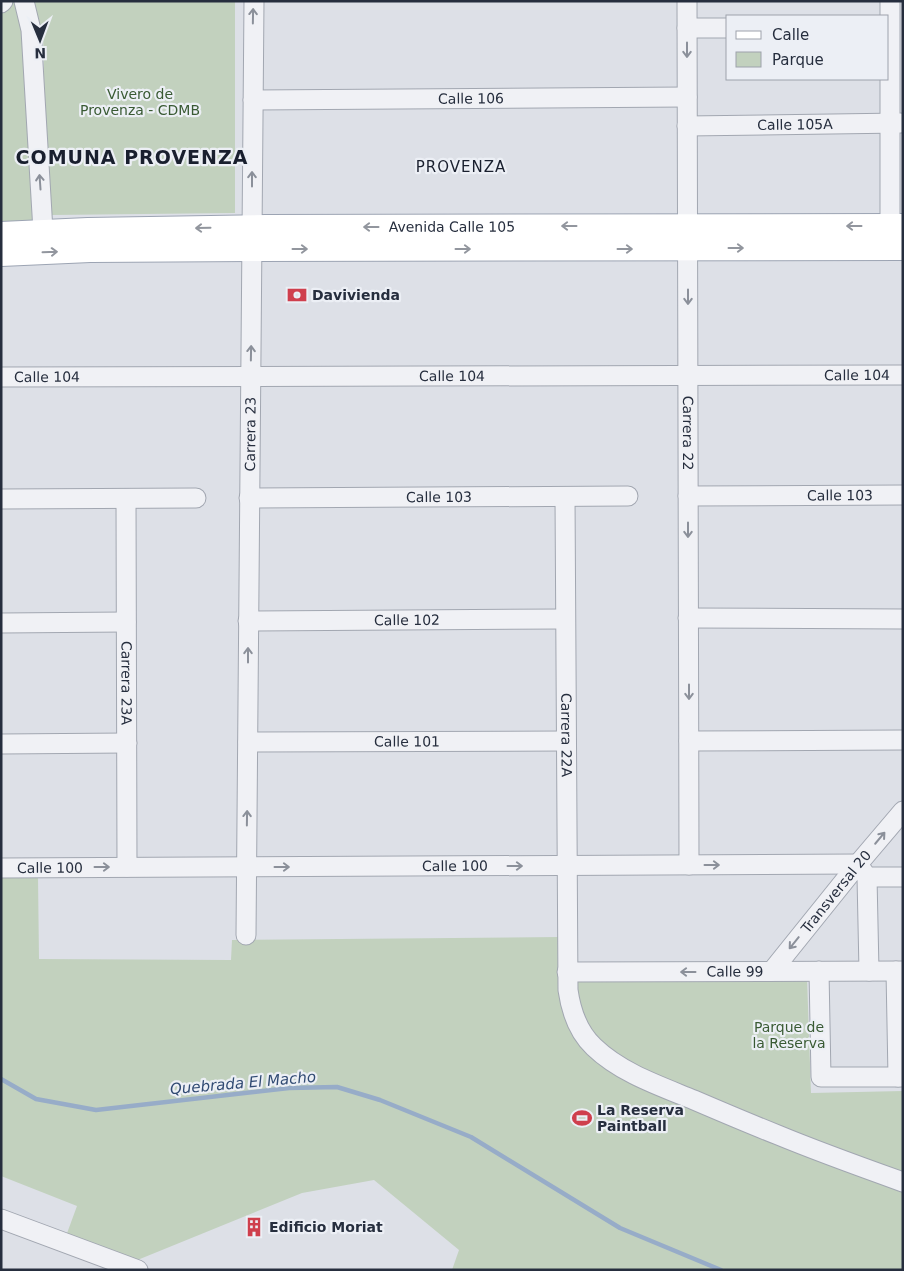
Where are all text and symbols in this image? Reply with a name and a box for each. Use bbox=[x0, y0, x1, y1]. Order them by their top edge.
one-way arrow bbox=[248, 9, 258, 25]
north arrow bbox=[15, 15, 65, 65]
legend bbox=[726, 15, 889, 80]
text: Calle bbox=[772, 26, 809, 44]
one-way arrow bbox=[682, 42, 692, 58]
text: N bbox=[34, 45, 46, 61]
text: Parque bbox=[772, 51, 824, 69]
park label: Vivero de Provenza - CDMB bbox=[80, 86, 200, 118]
street label: Calle 106 bbox=[438, 90, 504, 107]
street label: Calle 105A bbox=[757, 116, 833, 133]
district label: COMUNA PROVENZA bbox=[16, 146, 248, 168]
district label: PROVENZA bbox=[416, 158, 506, 176]
one-way arrow bbox=[247, 171, 257, 188]
one-way arrow bbox=[36, 175, 45, 191]
street label: Avenida Calle 105 bbox=[389, 219, 515, 235]
one-way arrow bbox=[561, 221, 578, 231]
one-way arrow bbox=[846, 221, 862, 231]
one-way arrow bbox=[364, 222, 380, 232]
one-way arrow bbox=[195, 223, 212, 233]
one-way arrow bbox=[728, 243, 744, 253]
one-way arrow bbox=[292, 244, 308, 254]
one-way arrow bbox=[454, 244, 470, 254]
one-way arrow bbox=[616, 244, 633, 254]
one-way arrow bbox=[42, 247, 58, 256]
bank icon: Davivienda bbox=[286, 284, 308, 306]
place label: Davivienda bbox=[312, 287, 400, 303]
one-way arrow bbox=[683, 289, 693, 305]
one-way arrow bbox=[246, 345, 256, 362]
street label: Calle 104 bbox=[824, 367, 890, 383]
street label: Calle 104 bbox=[419, 368, 485, 384]
street label: Calle 104 bbox=[14, 369, 80, 385]
street label: Carrera 22 bbox=[680, 396, 696, 470]
street label: Carrera 23 bbox=[242, 397, 259, 471]
street label: Calle 103 bbox=[807, 487, 873, 503]
street label: Calle 103 bbox=[406, 489, 472, 505]
one-way arrow bbox=[683, 522, 693, 538]
street label: Calle 102 bbox=[374, 612, 440, 628]
street label: Carrera 23A bbox=[118, 641, 135, 726]
one-way arrow bbox=[243, 648, 253, 664]
one-way arrow bbox=[684, 684, 694, 700]
street label: Carrera 22A bbox=[558, 693, 575, 778]
street label: Calle 101 bbox=[374, 733, 440, 750]
one-way arrow bbox=[242, 810, 252, 826]
one-way arrow bbox=[875, 832, 886, 845]
street label: Transversal 20 bbox=[797, 847, 874, 937]
street label: Calle 100 bbox=[422, 858, 488, 874]
street label: Calle 100 bbox=[17, 860, 83, 876]
one-way arrow bbox=[704, 860, 720, 870]
one-way arrow bbox=[506, 861, 523, 871]
one-way arrow bbox=[94, 862, 110, 872]
one-way arrow bbox=[274, 862, 290, 872]
one-way arrow bbox=[789, 936, 800, 949]
street label: Calle 99 bbox=[706, 963, 764, 980]
one-way arrow bbox=[680, 967, 696, 977]
park label: Parque de la Reserva bbox=[752, 1019, 826, 1051]
water label: Quebrada El Macho bbox=[169, 1068, 317, 1098]
place label: La Reserva Paintball bbox=[597, 1102, 684, 1134]
sports icon: La Reserva Paintball bbox=[571, 1107, 593, 1129]
building icon: Edificio Moriat bbox=[243, 1216, 265, 1238]
place label: Edificio Moriat bbox=[269, 1219, 383, 1235]

